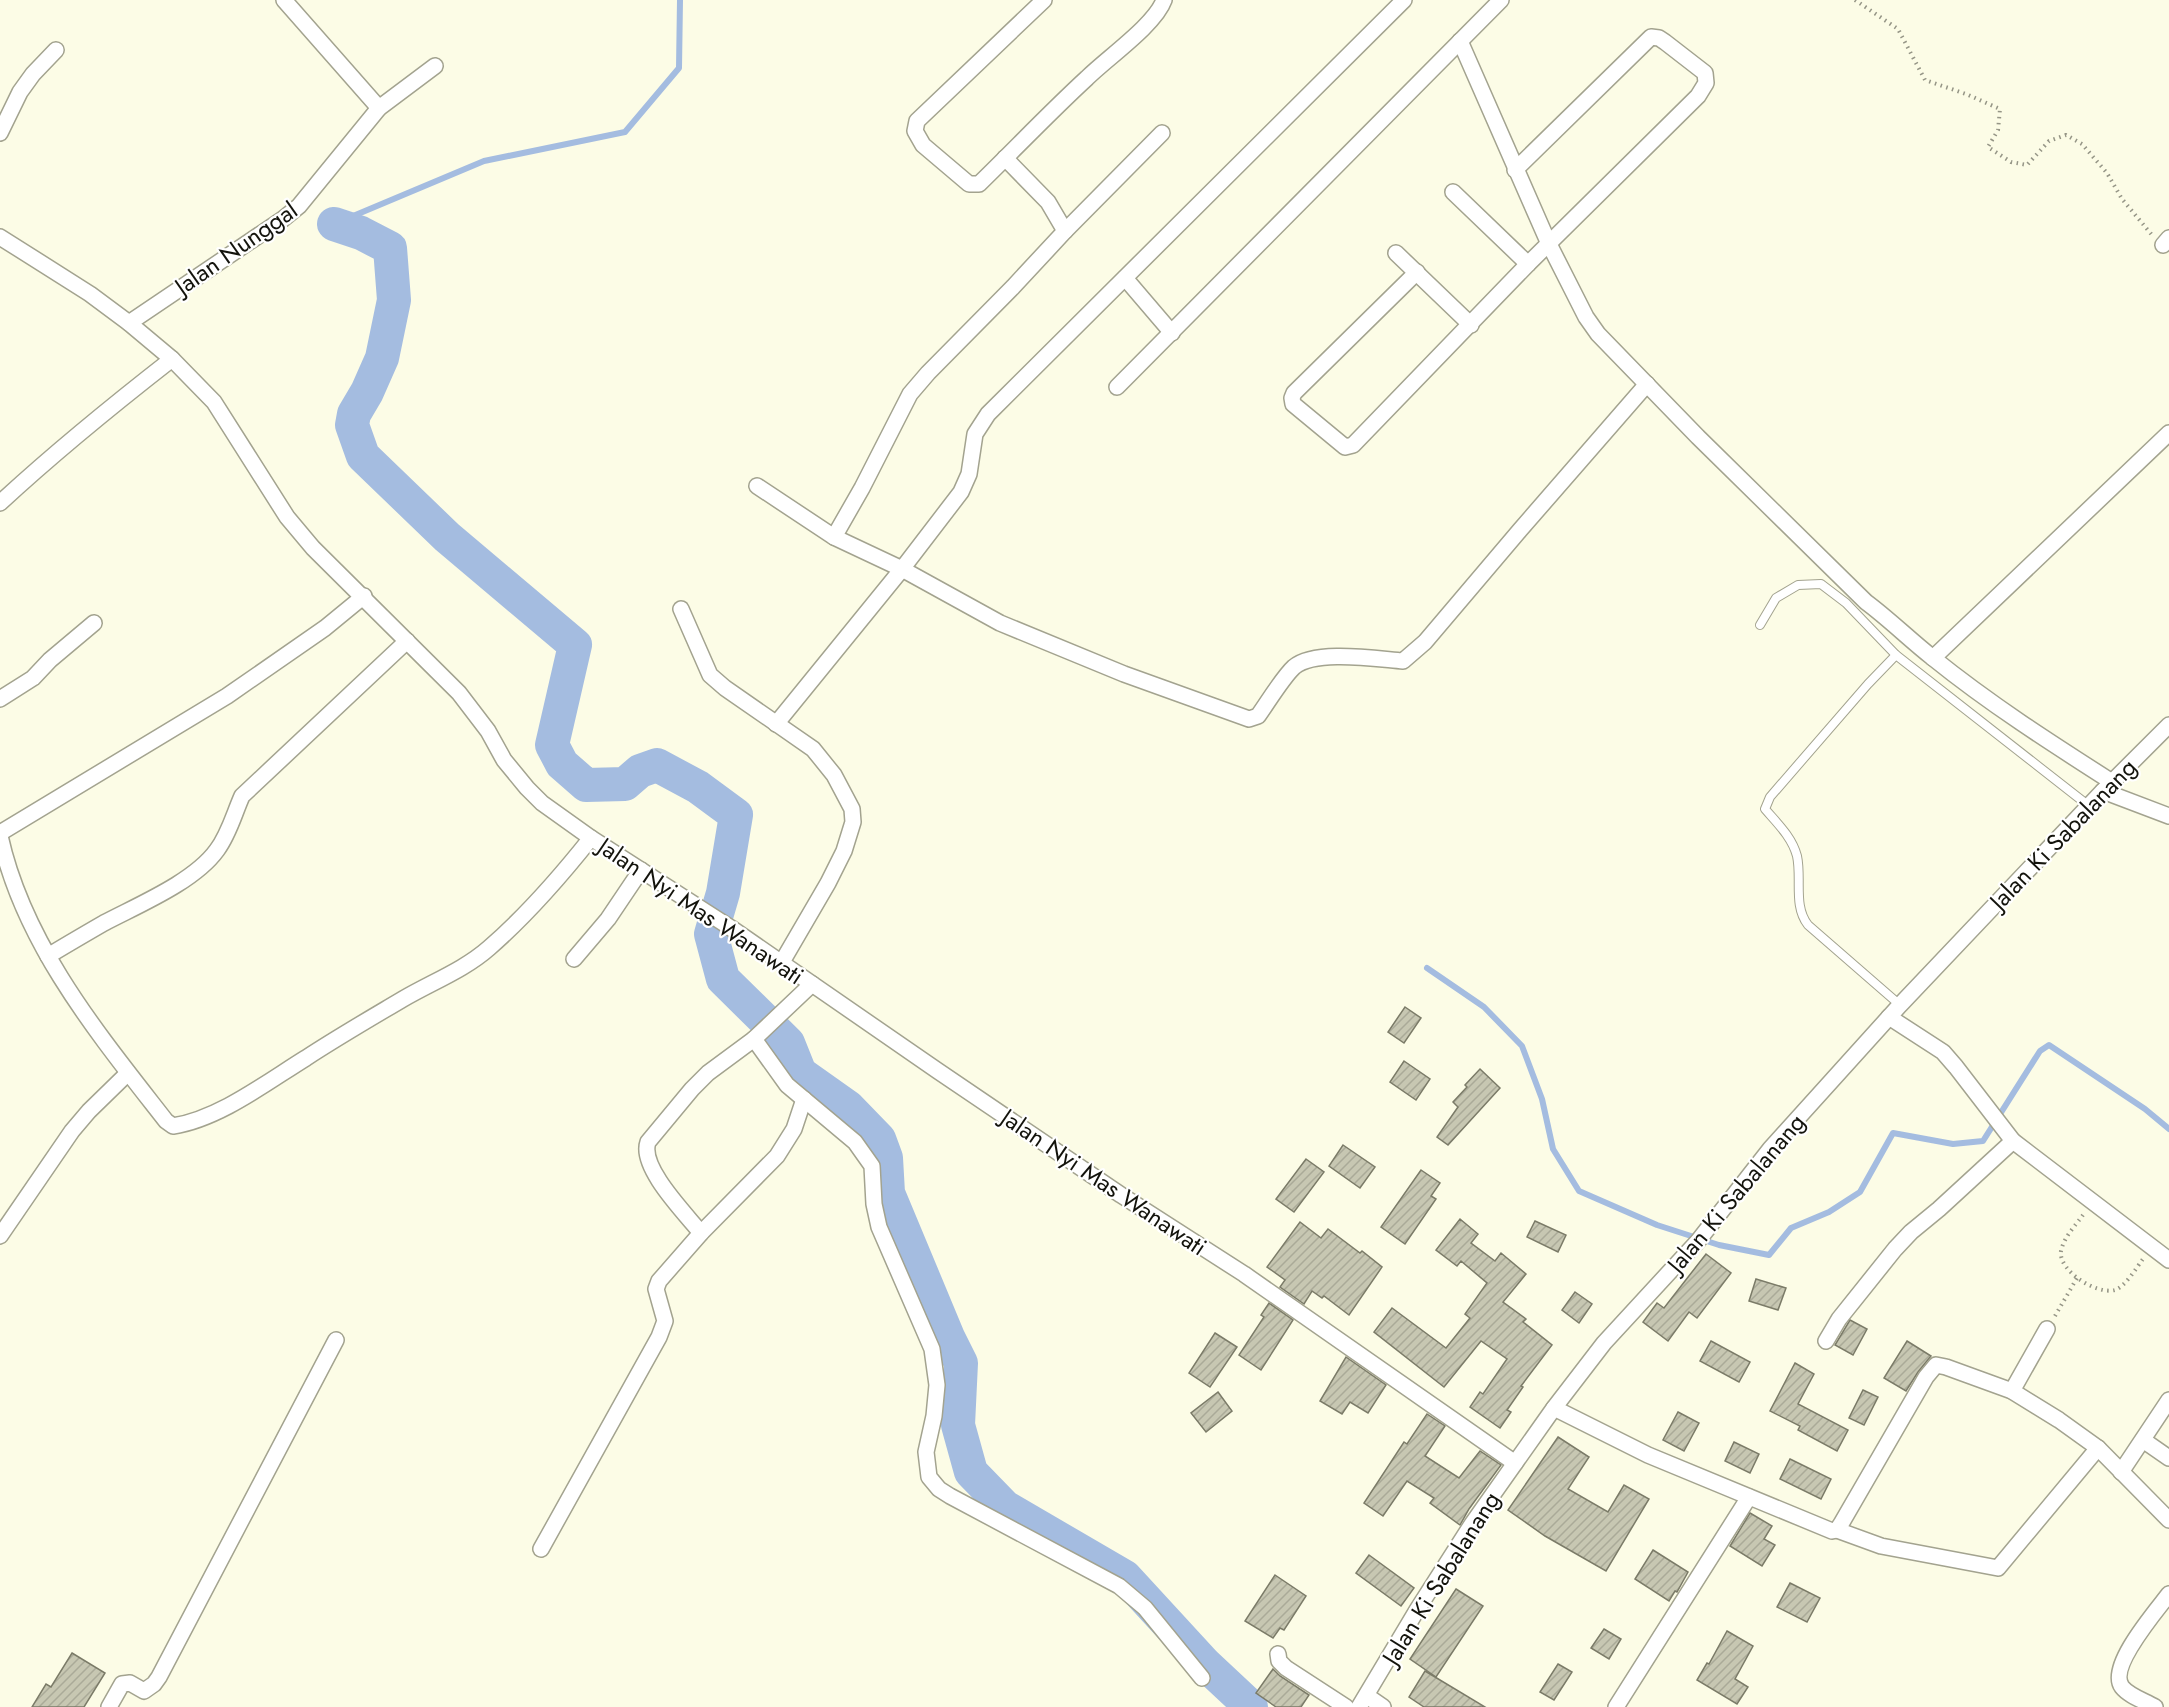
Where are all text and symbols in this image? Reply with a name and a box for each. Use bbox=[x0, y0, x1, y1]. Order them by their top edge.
street label: Jalan Nunggal bbox=[165, 193, 304, 305]
street label: Jalan Ki Sabalanang bbox=[1979, 750, 2145, 920]
street label: Jalan Nyi Mas Wanawati bbox=[589, 827, 811, 993]
street label: Jalan Nyi Mas Wanawati bbox=[992, 1098, 1214, 1264]
street label: Jalan Ki Sabalanang bbox=[1657, 1106, 1813, 1283]
street label: Jalan Ki Sabalanang bbox=[1372, 1485, 1508, 1674]

